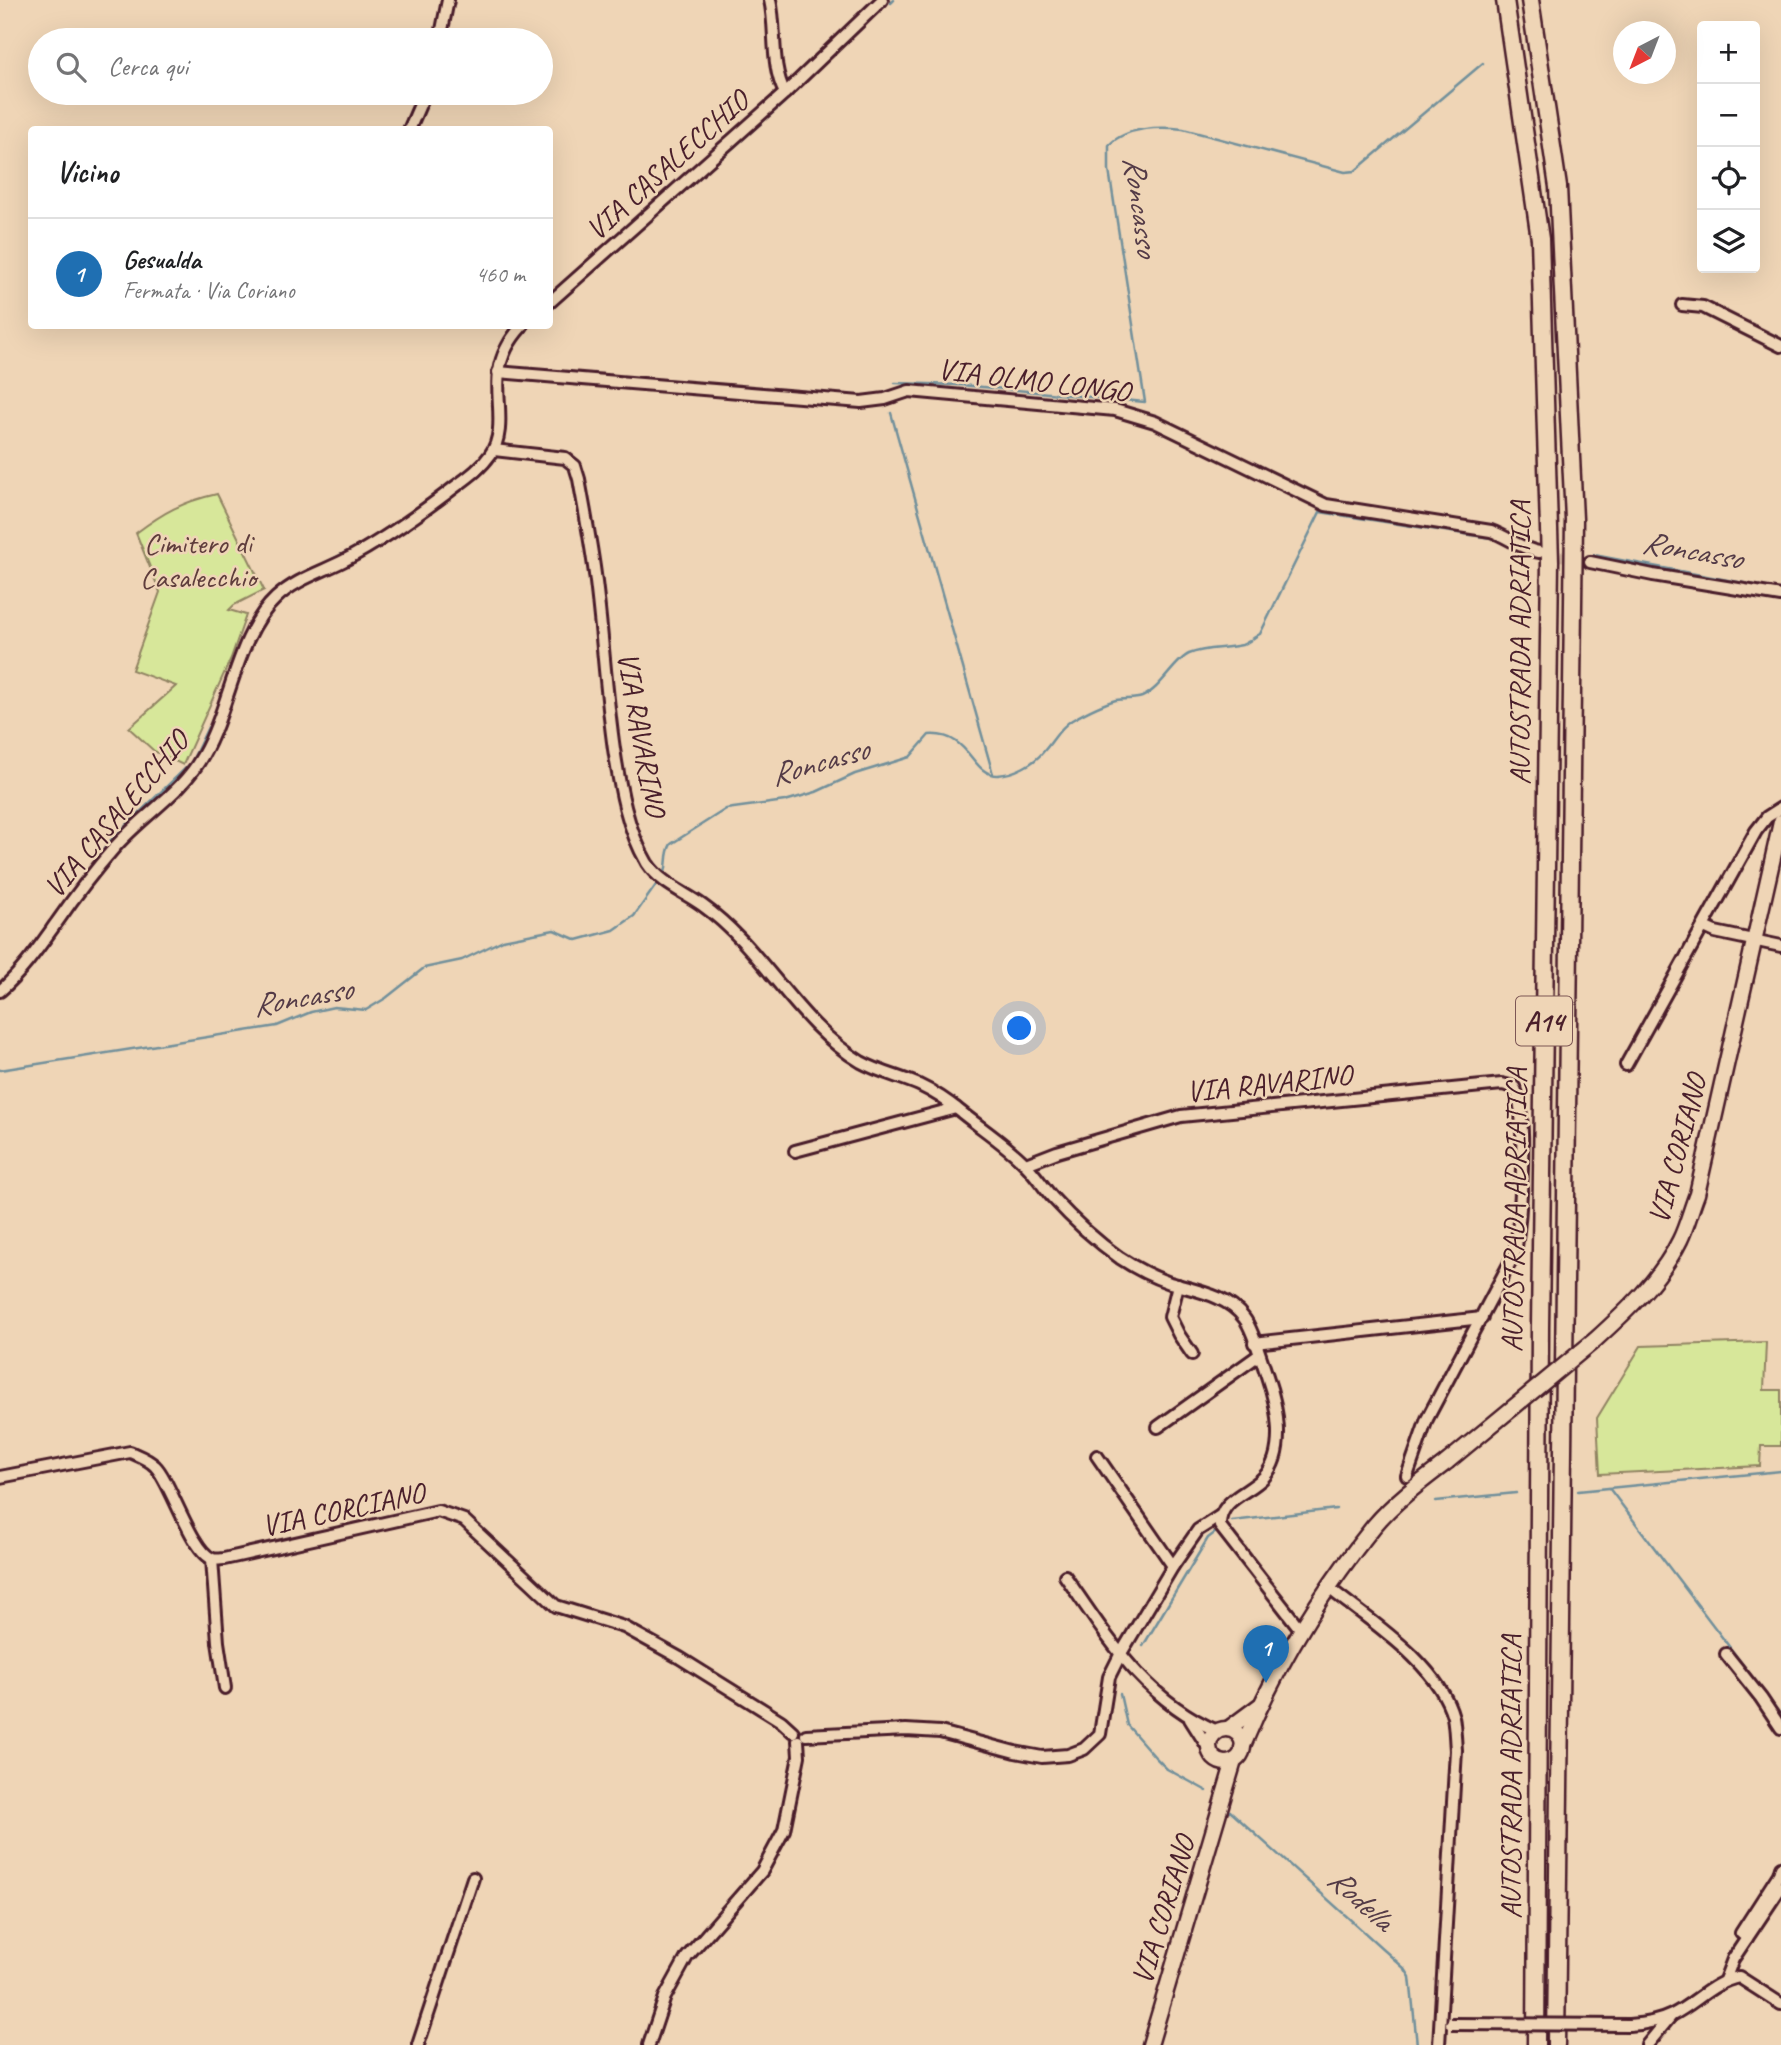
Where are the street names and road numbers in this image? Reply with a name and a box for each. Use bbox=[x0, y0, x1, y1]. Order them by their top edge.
street label: VIA CASALECCHIO bbox=[578, 80, 759, 248]
street label: VIA OLMO LONGO bbox=[936, 349, 1135, 411]
street label: AUTOSTRADA ADRIATICA bbox=[1500, 499, 1538, 785]
street label: VIA RAVARINO bbox=[609, 649, 676, 822]
street label: VIA CASALECCHIO bbox=[35, 720, 199, 905]
road number: A14 bbox=[1516, 996, 1572, 1046]
street label: VIA RAVARINO bbox=[1185, 1055, 1357, 1111]
street label: AUTOSTRADA ADRIATICA bbox=[1493, 1066, 1536, 1352]
street label: VIA CORIANO bbox=[1639, 1067, 1716, 1228]
street label: VIA CORCIANO bbox=[258, 1473, 431, 1545]
street label: AUTOSTRADA ADRIATICA bbox=[1491, 1633, 1529, 1919]
street label: VIA CORIANO bbox=[1123, 1828, 1204, 1989]

